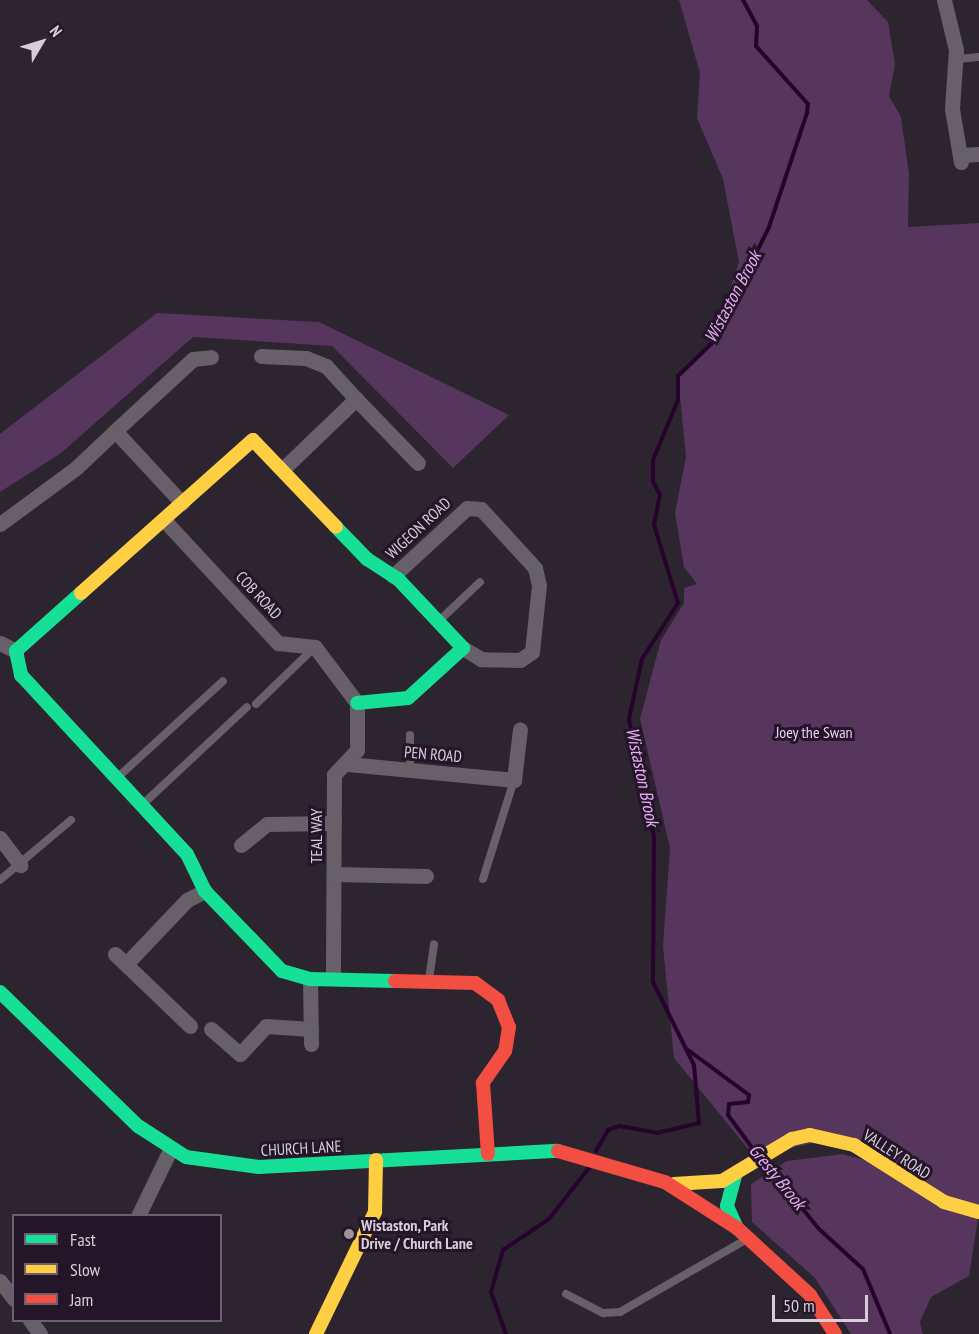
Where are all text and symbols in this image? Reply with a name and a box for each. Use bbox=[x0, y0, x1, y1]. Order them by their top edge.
north arrow bbox=[12, 12, 72, 72]
text: N bbox=[46, 21, 67, 40]
water label: Wistaston Brook bbox=[700, 248, 766, 346]
street label: WIGEON ROAD bbox=[382, 493, 454, 563]
street label: COB ROAD bbox=[232, 567, 286, 623]
park label: Joey the Swan bbox=[775, 722, 853, 742]
water label: Wistaston Brook bbox=[621, 726, 663, 828]
street label: PEN ROAD bbox=[403, 742, 463, 766]
street label: TEAL WAY bbox=[306, 808, 326, 864]
street label: VALLEY ROAD bbox=[860, 1125, 934, 1183]
street label: CHURCH LANE bbox=[260, 1136, 342, 1160]
water label: Gresty Brook bbox=[744, 1140, 810, 1214]
legend bbox=[12, 1214, 222, 1322]
place label: Wistaston, Park Drive / Church Lane bbox=[361, 1215, 473, 1253]
marker: Wistaston, Park Drive / Church Lane bbox=[342, 1227, 356, 1241]
text: Fast bbox=[70, 1228, 96, 1251]
text: Slow bbox=[70, 1258, 100, 1281]
scale bar bbox=[775, 1283, 871, 1321]
text: Jam bbox=[70, 1288, 93, 1311]
text: 50 m bbox=[783, 1294, 815, 1317]

